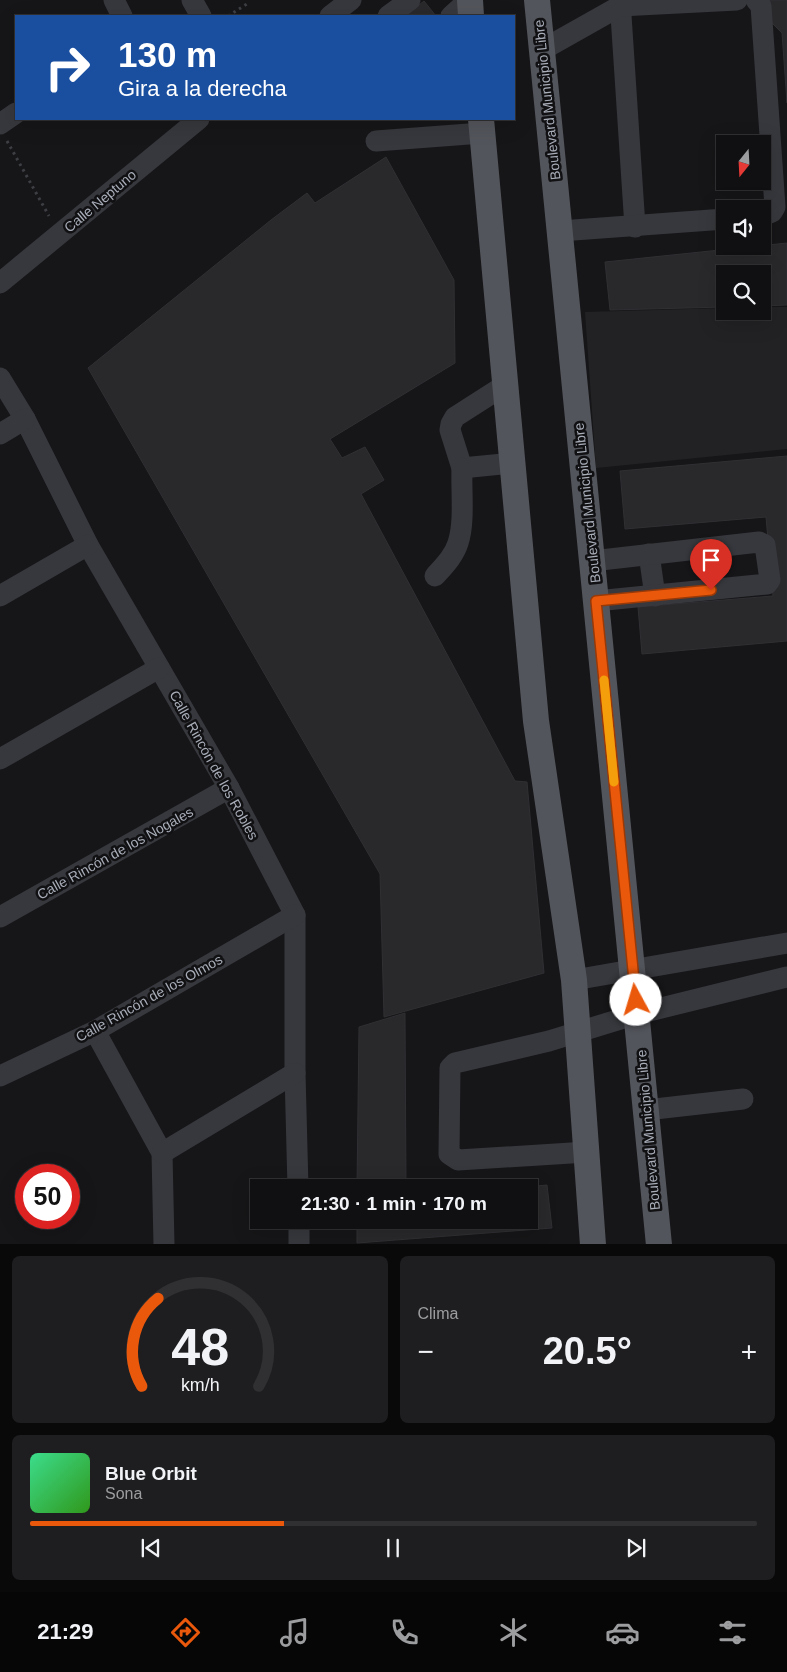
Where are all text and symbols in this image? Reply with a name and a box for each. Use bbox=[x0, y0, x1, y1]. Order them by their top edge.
street label: Boulevard Municipio Libre bbox=[531, 19, 563, 181]
icon: right bbox=[35, 35, 100, 100]
text: 130 m bbox=[118, 35, 217, 74]
text: Gira a la derecha bbox=[118, 76, 287, 101]
north arrow bbox=[716, 135, 771, 190]
map controls bbox=[716, 135, 771, 320]
street label: Calle Neptuno bbox=[61, 166, 139, 236]
button: sound bbox=[716, 200, 771, 255]
button: search bbox=[716, 265, 771, 320]
street label: Boulevard Municipio Libre bbox=[571, 422, 603, 584]
pin bbox=[690, 539, 732, 590]
icon: arrive bbox=[697, 546, 725, 574]
street label: Calle Rincón de los Robles bbox=[166, 688, 262, 842]
street label: Calle Rincón de los Nogales bbox=[34, 803, 196, 903]
street label: Calle Rincón de los Olmos bbox=[73, 951, 225, 1045]
position arrow bbox=[609, 973, 661, 1025]
street label: Boulevard Municipio Libre bbox=[633, 1049, 663, 1211]
speed limit sign: 50 bbox=[15, 1164, 80, 1229]
text: 21:30 · 1 min · 170 m bbox=[301, 1193, 487, 1214]
text: Clima bbox=[418, 1305, 458, 1322]
text: 48 bbox=[171, 1318, 229, 1376]
text: 20.5° bbox=[543, 1330, 632, 1372]
text: − bbox=[418, 1336, 434, 1367]
text: + bbox=[741, 1336, 757, 1367]
text: km/h bbox=[180, 1375, 219, 1395]
text: Blue Orbit bbox=[105, 1463, 197, 1484]
text: Sona bbox=[105, 1485, 142, 1502]
icon: previous bbox=[137, 1534, 165, 1562]
icon: pause bbox=[379, 1534, 407, 1562]
icon: next bbox=[622, 1534, 650, 1562]
icon: directions bbox=[168, 1615, 203, 1650]
icon: music bbox=[277, 1615, 312, 1650]
icon: phone bbox=[387, 1615, 422, 1650]
icon: climate bbox=[496, 1615, 531, 1650]
icon: car bbox=[605, 1615, 640, 1650]
icon: filters bbox=[715, 1615, 750, 1650]
text: 21:29 bbox=[37, 1619, 93, 1644]

